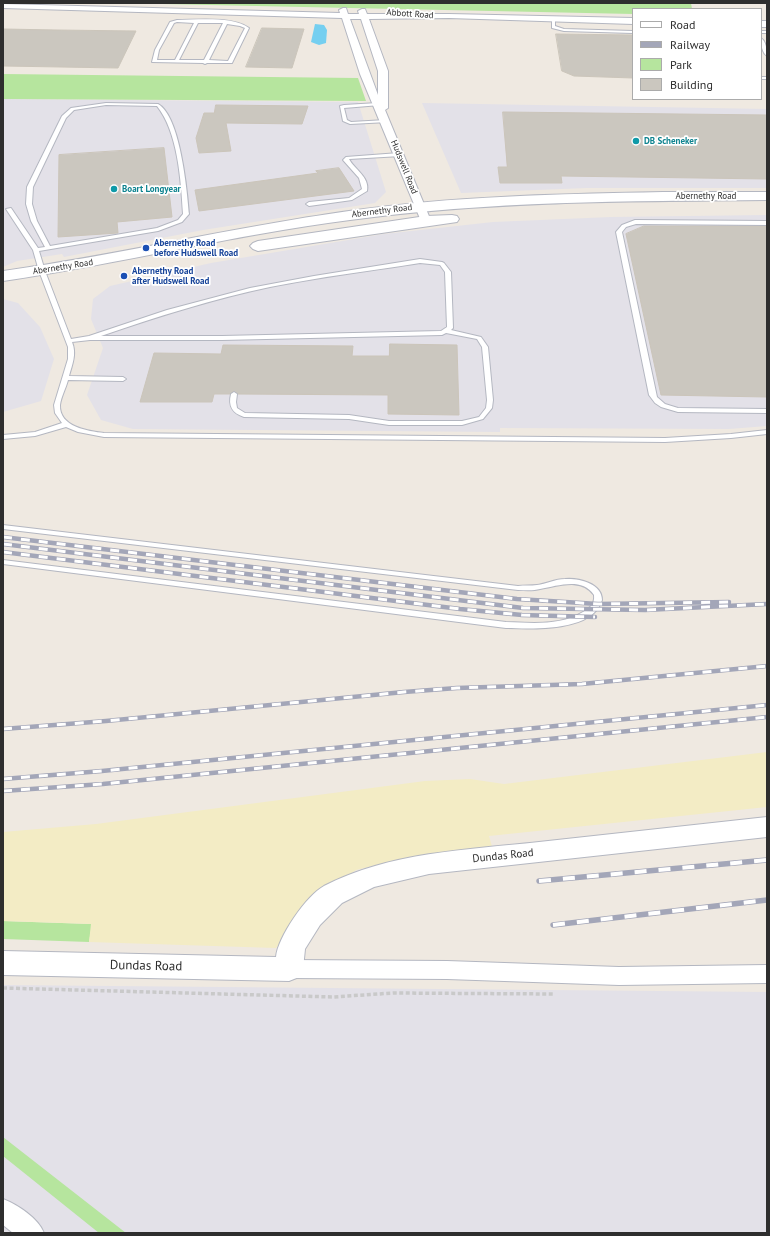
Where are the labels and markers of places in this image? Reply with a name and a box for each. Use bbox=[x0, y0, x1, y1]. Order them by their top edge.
marker: DB Scheneker bbox=[631, 136, 641, 146]
place label: DB Scheneker bbox=[644, 136, 697, 146]
marker: Boart Longyear bbox=[109, 184, 119, 194]
place label: Boart Longyear bbox=[122, 184, 181, 194]
place label: Abernethy Road before Hudswell Road bbox=[154, 238, 238, 259]
marker: Abernethy Road before Hudswell Road bbox=[141, 243, 151, 253]
place label: Abernethy Road after Hudswell Road bbox=[132, 266, 209, 287]
marker: Abernethy Road after Hudswell Road bbox=[119, 271, 129, 281]

